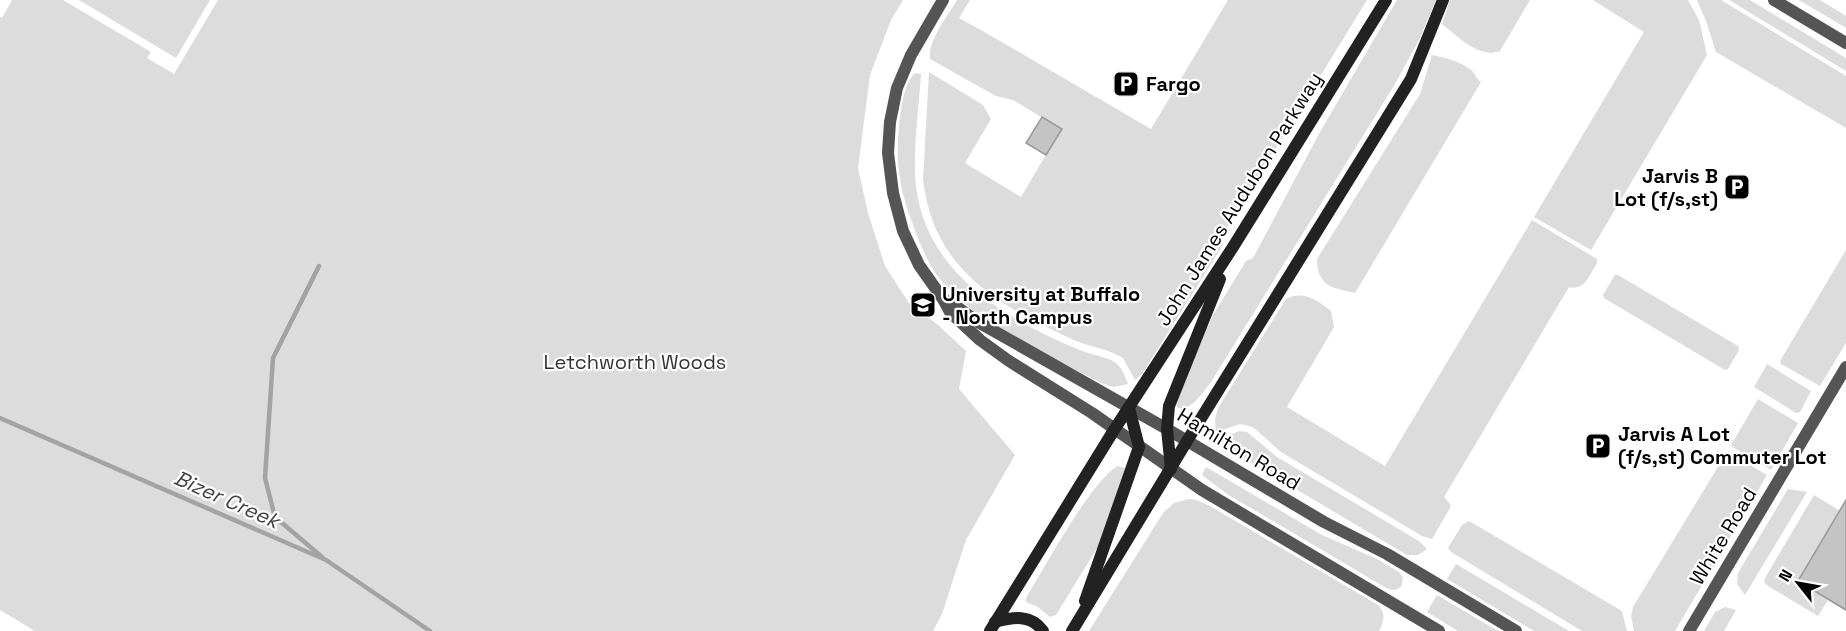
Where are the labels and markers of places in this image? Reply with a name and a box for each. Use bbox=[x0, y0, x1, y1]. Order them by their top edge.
parking icon: Fargo bbox=[1111, 69, 1141, 99]
place label: Fargo bbox=[1146, 71, 1201, 97]
place label: Jarvis B Lot (f/s,st) bbox=[1614, 163, 1718, 212]
parking icon: Jarvis B Lot (f/s,st) bbox=[1722, 172, 1752, 202]
place label: University at Buffalo - North Campus bbox=[942, 281, 1140, 330]
school or university icon: University at Buffalo - North Campus bbox=[908, 290, 938, 320]
place label: Jarvis A Lot (f/s,st) Commuter Lot bbox=[1618, 421, 1827, 470]
parking icon: Jarvis A Lot (f/s,st) Commuter Lot bbox=[1583, 431, 1613, 461]

